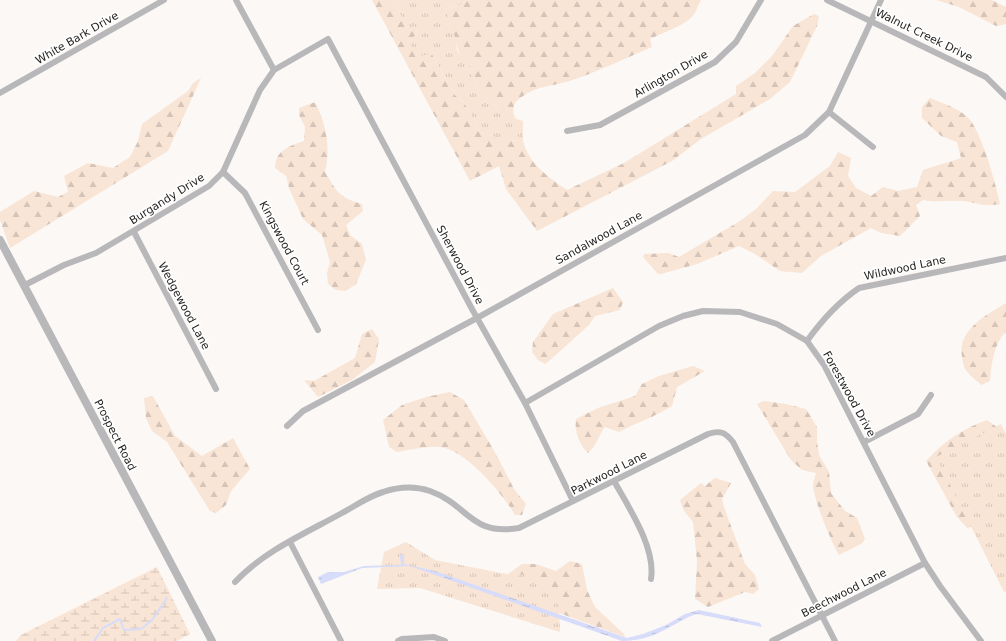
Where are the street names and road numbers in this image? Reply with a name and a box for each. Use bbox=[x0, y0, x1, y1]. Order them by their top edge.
street label: Walnut Creek Drive bbox=[873, 6, 975, 64]
street label: White Bark Drive bbox=[33, 9, 121, 67]
street label: Arlington Drive bbox=[632, 48, 710, 100]
street label: Burgandy Drive bbox=[127, 171, 207, 227]
street label: Kingswood Court bbox=[256, 199, 312, 288]
street label: Sandalwood Lane bbox=[553, 209, 645, 267]
street label: Sherwood Drive bbox=[434, 223, 486, 307]
street label: Wildwood Lane bbox=[863, 253, 947, 283]
street label: Wedgewood Lane bbox=[155, 260, 213, 352]
street label: Forestwood Drive bbox=[820, 349, 878, 439]
street label: Prospect Road bbox=[91, 397, 139, 473]
street label: Parkwood Lane bbox=[569, 448, 649, 498]
street label: Beechwood Lane bbox=[799, 566, 889, 620]

